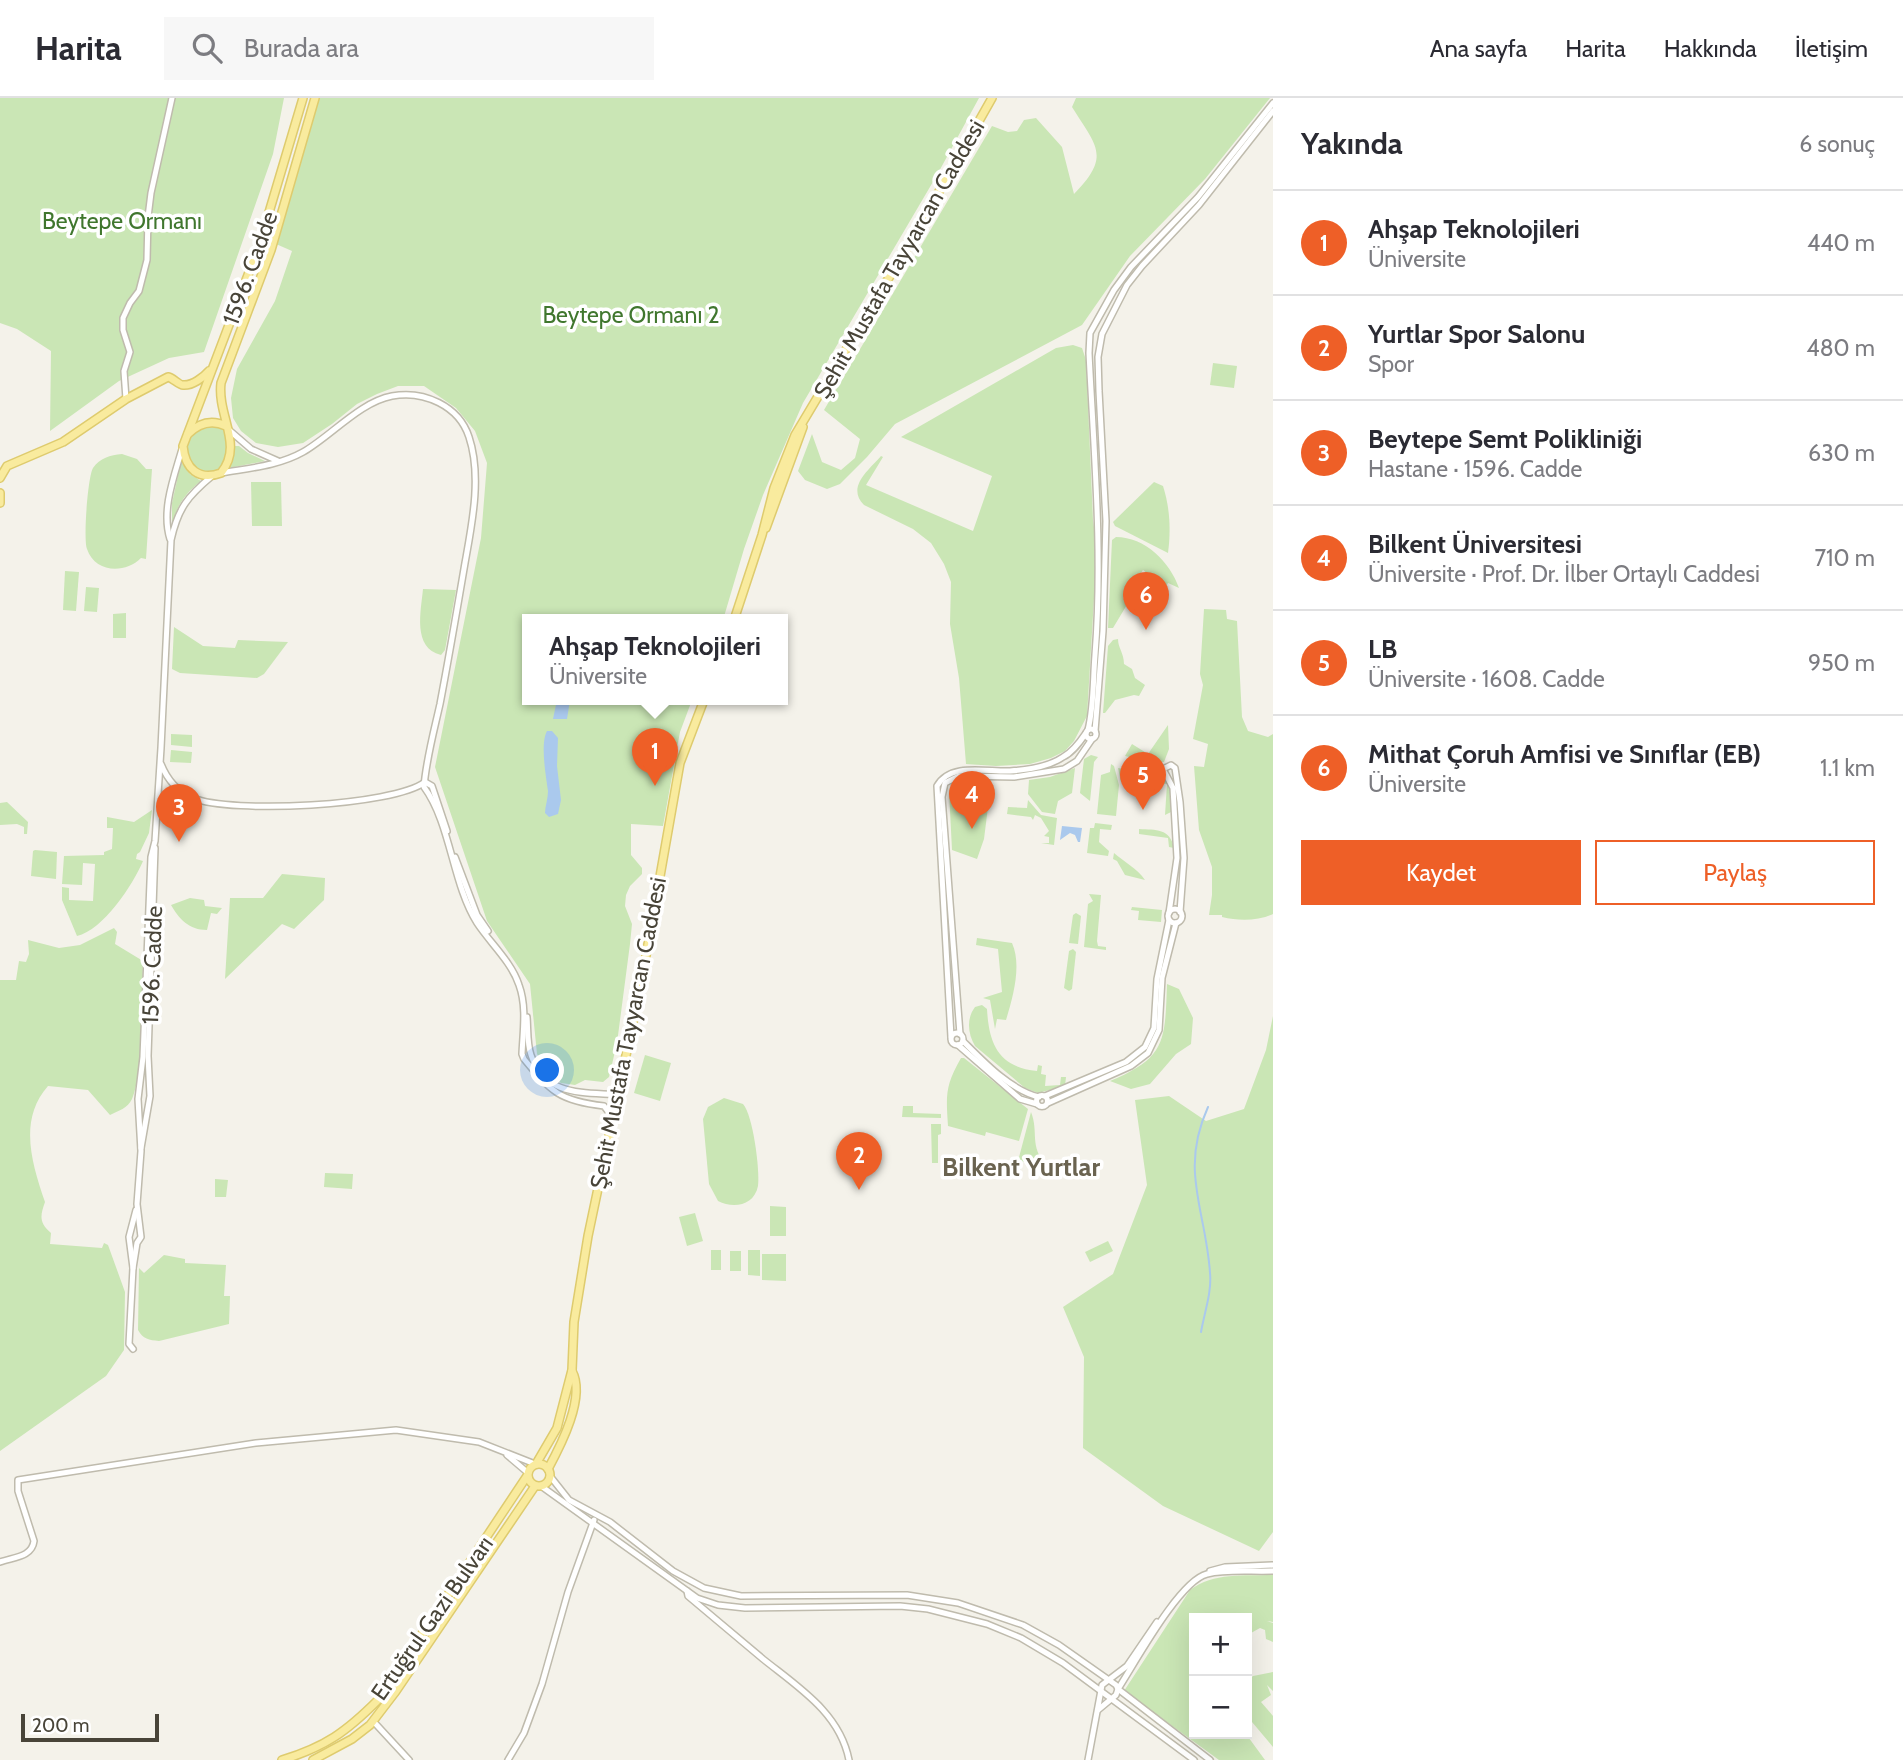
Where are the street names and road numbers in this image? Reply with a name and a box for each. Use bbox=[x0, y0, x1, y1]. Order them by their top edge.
street label: Şehit Mustafa Tayyarcan Caddesi bbox=[808, 115, 990, 403]
street label: 1596. Cadde bbox=[217, 207, 284, 328]
street label: Şehit Mustafa Tayyarcan Caddesi bbox=[584, 875, 672, 1191]
street label: 1596. Cadde bbox=[136, 905, 168, 1025]
street label: Ertuğrul Gazi Bulvarı bbox=[365, 1531, 499, 1705]

